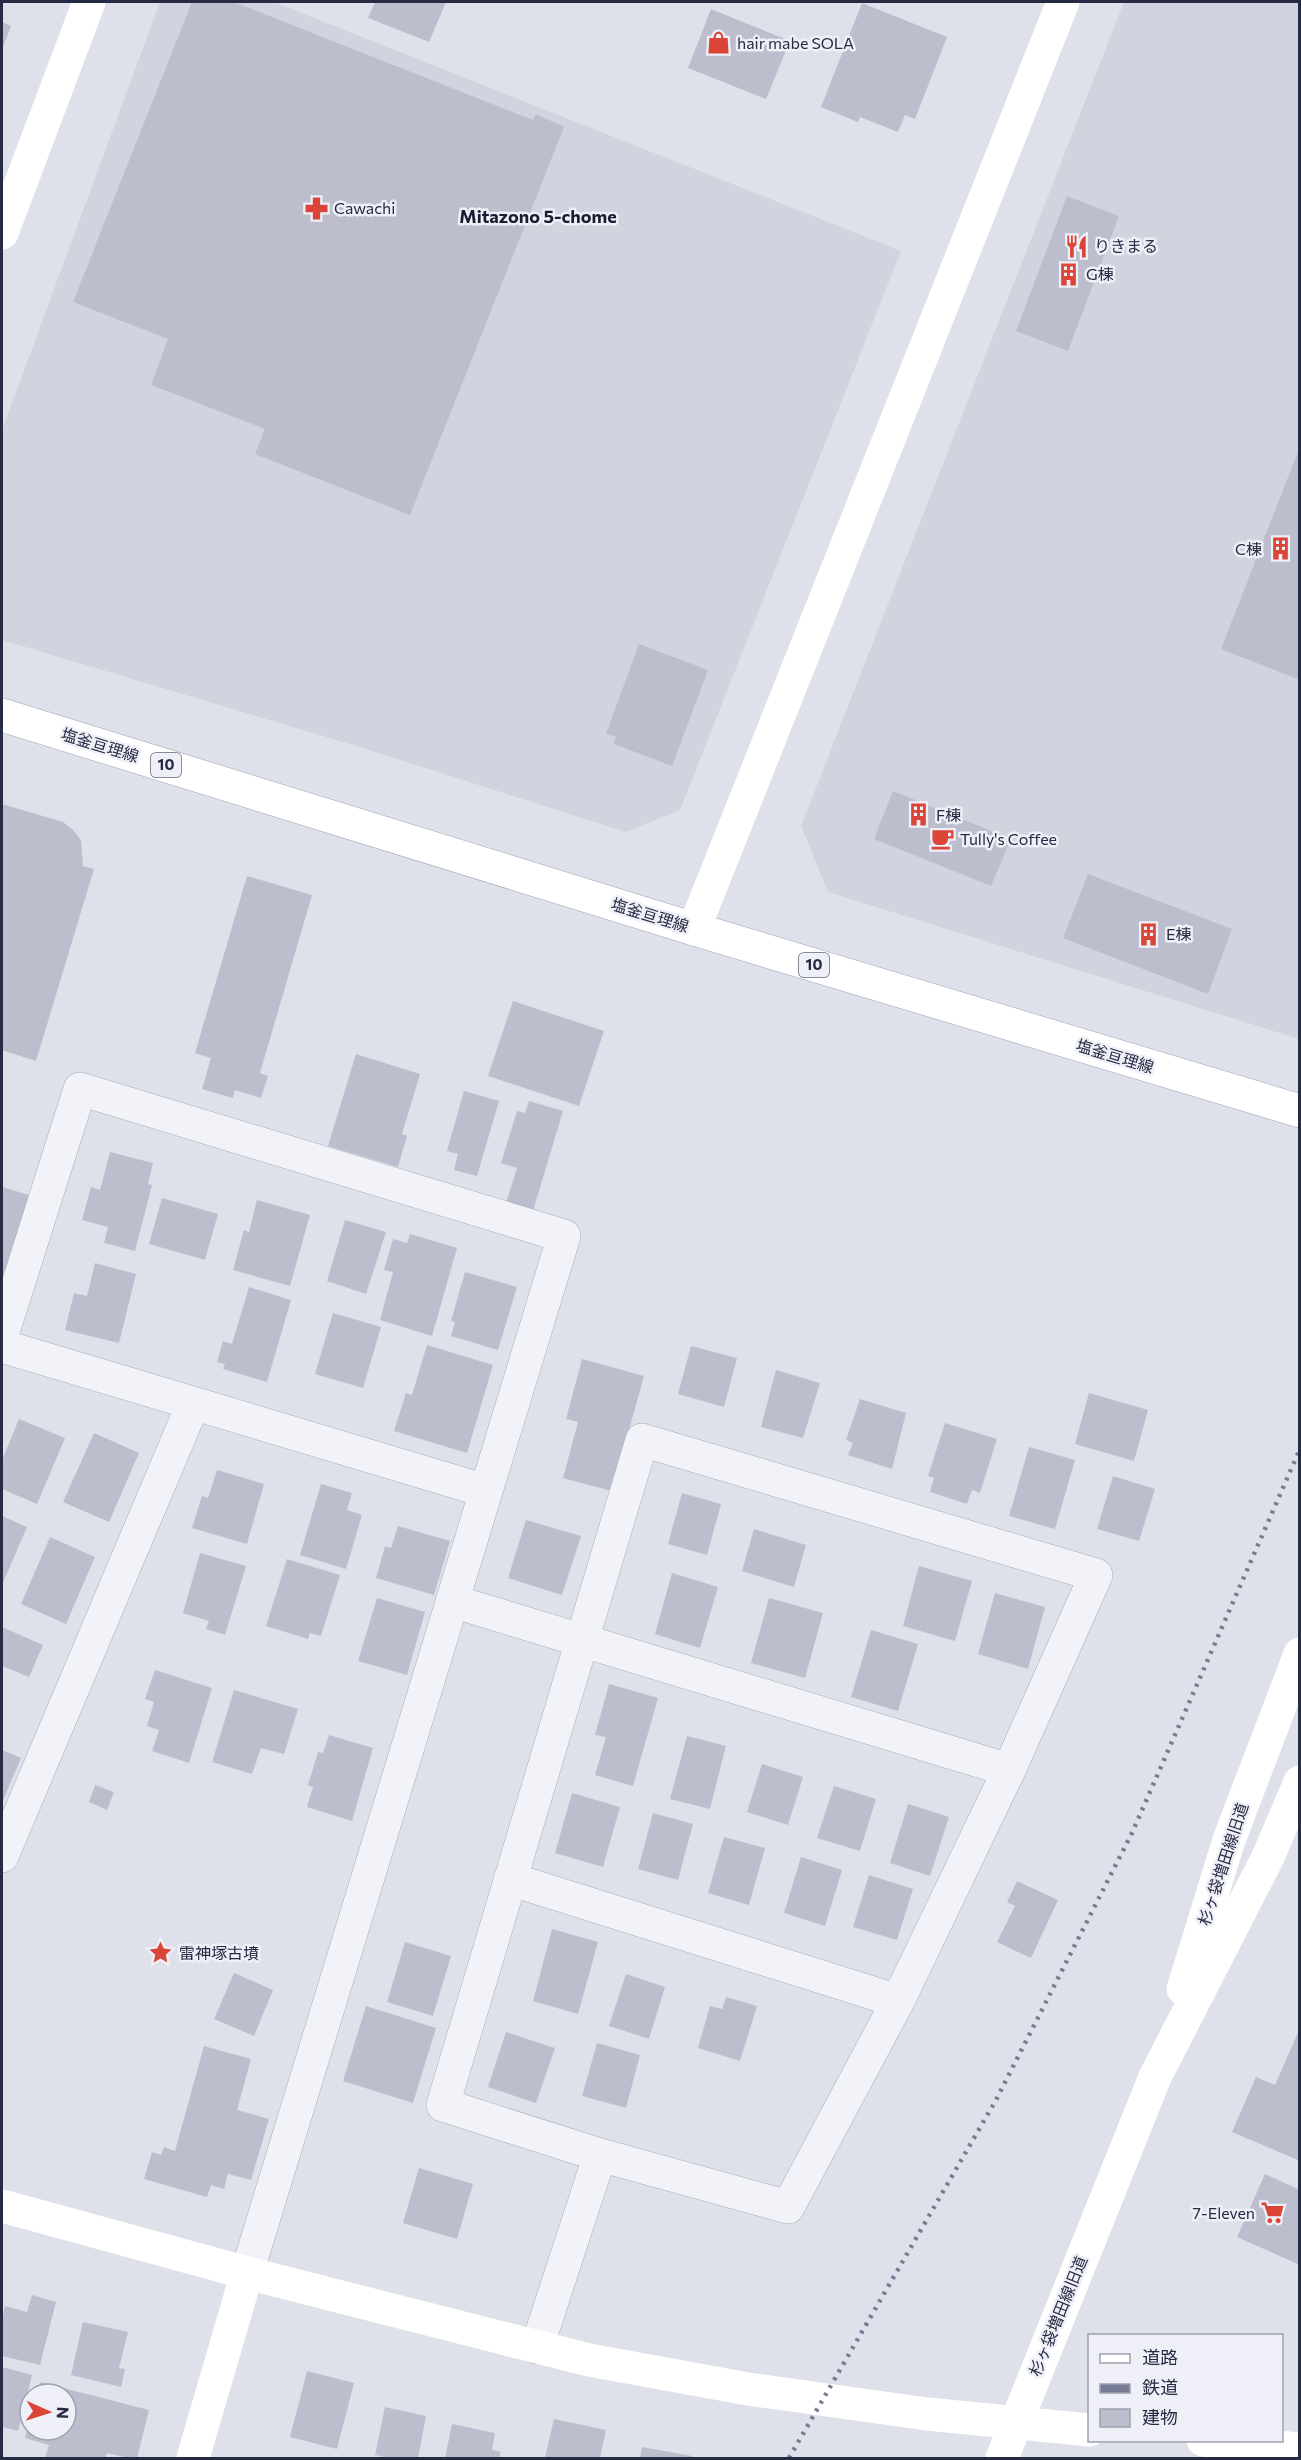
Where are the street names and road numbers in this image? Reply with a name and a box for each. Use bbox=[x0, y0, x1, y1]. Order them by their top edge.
street label: 塩釜亘理線 bbox=[59, 724, 141, 765]
road number: 10 bbox=[151, 753, 181, 777]
street label: 塩釜亘理線 bbox=[609, 894, 691, 935]
road number: 10 bbox=[799, 953, 829, 977]
street label: 塩釜亘理線 bbox=[1074, 1035, 1156, 1076]
street label: 杉ヶ袋増田線旧道 bbox=[1194, 1800, 1251, 1928]
street label: 杉ヶ袋増田線旧道 bbox=[1025, 2253, 1090, 2379]

